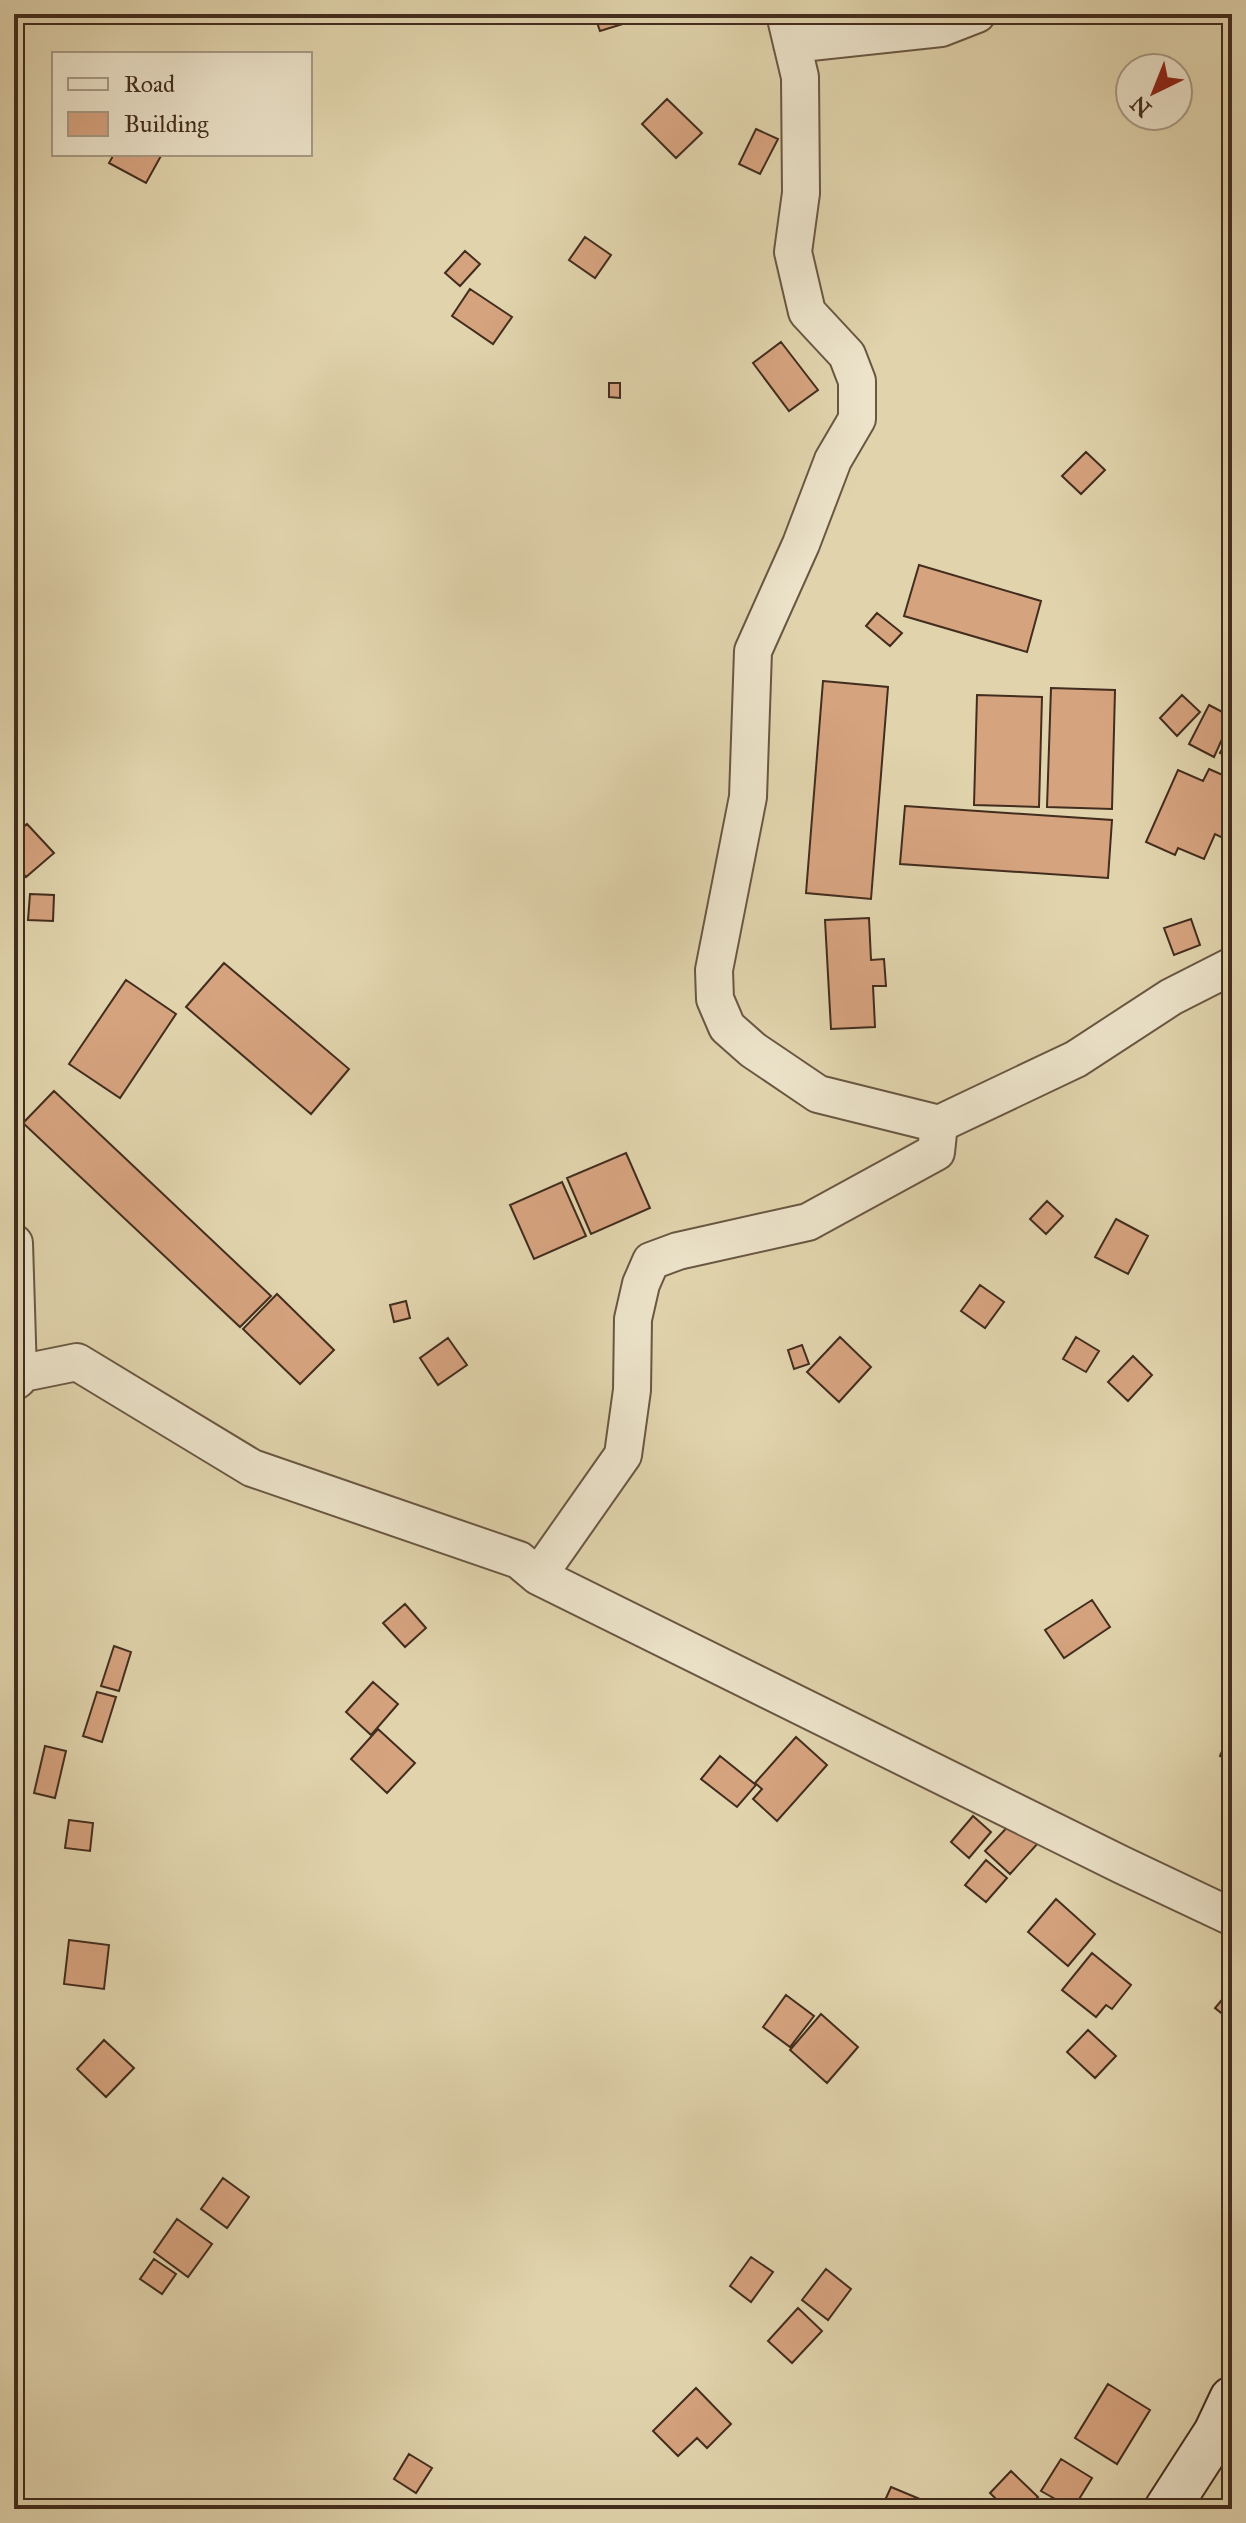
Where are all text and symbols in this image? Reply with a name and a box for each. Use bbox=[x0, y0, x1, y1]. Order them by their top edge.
legend bbox=[52, 52, 312, 156]
north arrow bbox=[1114, 52, 1194, 132]
text: Road bbox=[124, 69, 175, 99]
text: N bbox=[1124, 90, 1157, 123]
text: Building bbox=[124, 109, 209, 139]

